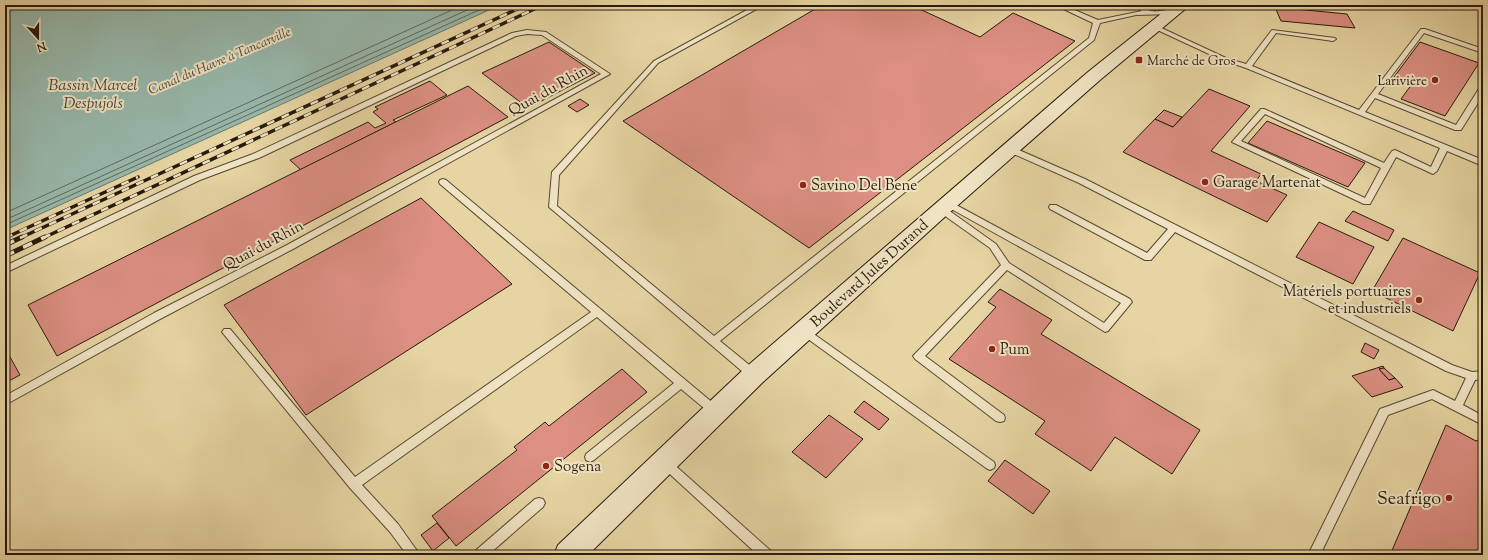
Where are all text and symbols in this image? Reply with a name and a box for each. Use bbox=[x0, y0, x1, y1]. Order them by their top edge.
north arrow bbox=[18, 18, 58, 58]
water label: Canal du Havre à Tancarville bbox=[146, 24, 294, 100]
text: N bbox=[34, 37, 49, 56]
place label: Marché de Gros bbox=[1147, 53, 1236, 71]
marker: Marché de Gros bbox=[1134, 55, 1144, 65]
street label: Quai du Rhin bbox=[505, 61, 593, 122]
place label: Larivière bbox=[1377, 73, 1427, 91]
water label: Bassin Marcel Despujols bbox=[48, 75, 138, 116]
marker: Larivière bbox=[1430, 75, 1440, 85]
place label: Garage Martenat bbox=[1213, 173, 1321, 194]
place label: Savino Del Bene bbox=[811, 176, 917, 197]
marker: Garage Martenat bbox=[1200, 177, 1210, 187]
marker: Savino Del Bene bbox=[798, 180, 808, 190]
street label: Boulevard Jules Durand bbox=[806, 215, 934, 333]
street label: Quai du Rhin bbox=[220, 216, 308, 276]
place label: Matériels portuaires et industriels bbox=[1283, 282, 1411, 320]
marker: Matériels portuaires et industriels bbox=[1414, 295, 1424, 305]
place label: Pum bbox=[1000, 340, 1030, 361]
marker: Pum bbox=[987, 344, 997, 354]
place label: Sogena bbox=[554, 457, 601, 478]
marker: Sogena bbox=[541, 461, 551, 471]
place label: Seafrigo bbox=[1377, 487, 1441, 513]
marker: Seafrigo bbox=[1444, 493, 1454, 503]

